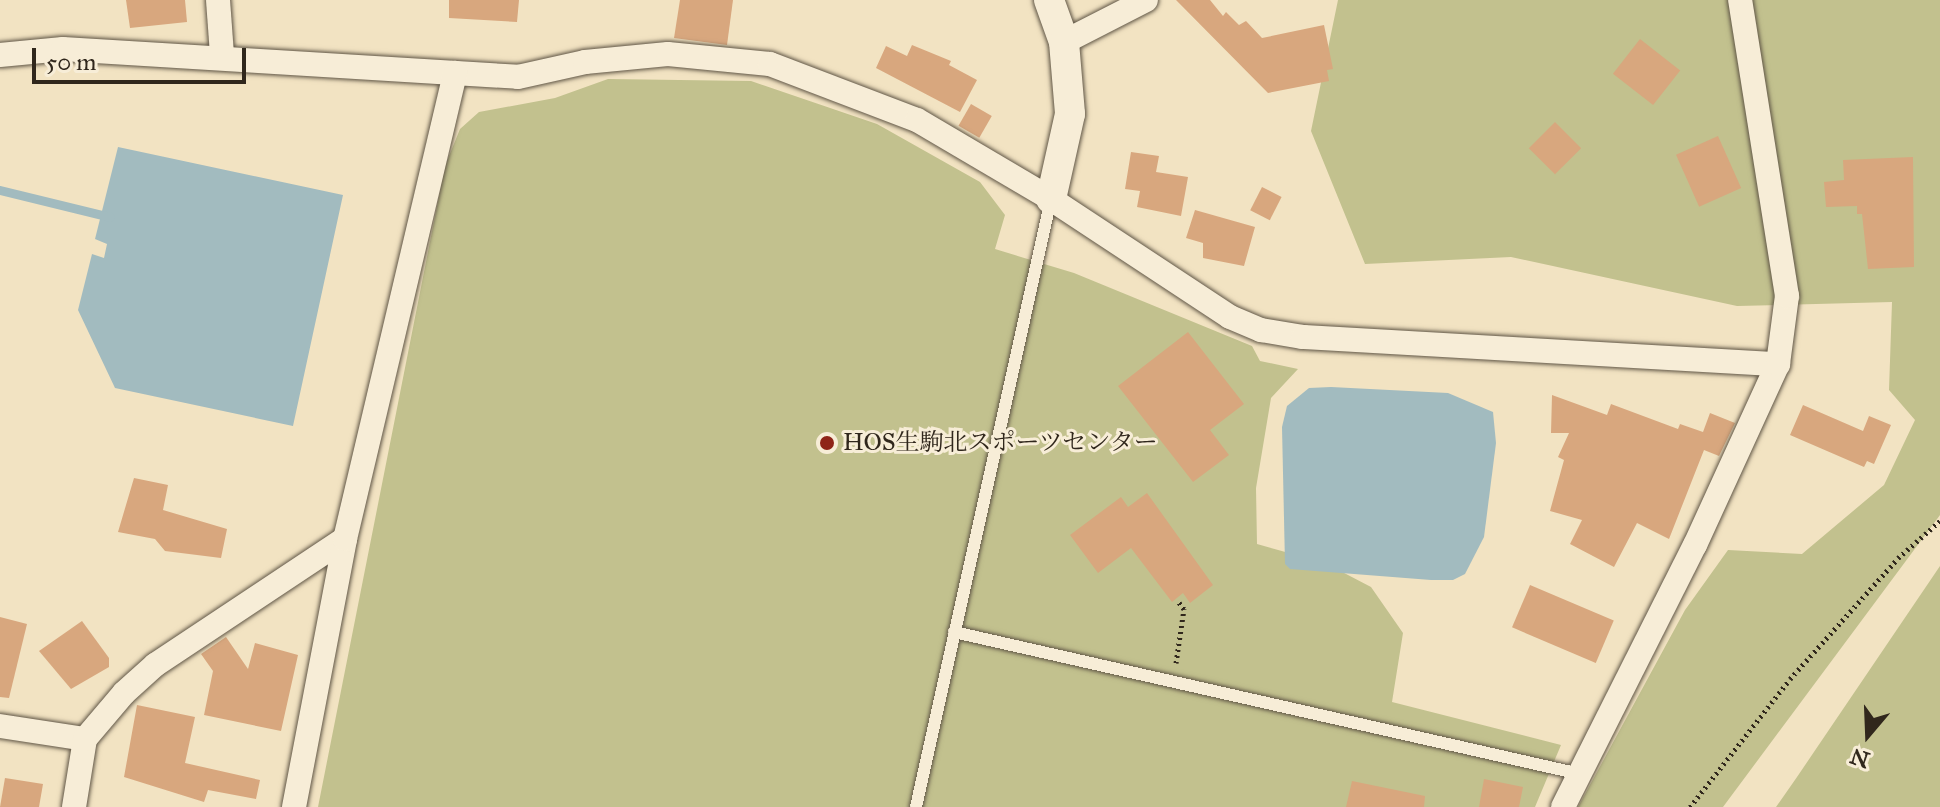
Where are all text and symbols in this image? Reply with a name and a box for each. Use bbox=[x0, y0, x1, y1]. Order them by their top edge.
scale bar bbox=[36, 32, 250, 82]
text: 50 m bbox=[46, 47, 96, 77]
place label: HOS生駒北スポーツセンター bbox=[843, 429, 1160, 457]
marker: HOS生駒北スポーツセンター bbox=[818, 434, 836, 452]
north arrow bbox=[1828, 695, 1908, 775]
text: N bbox=[1847, 742, 1873, 774]

